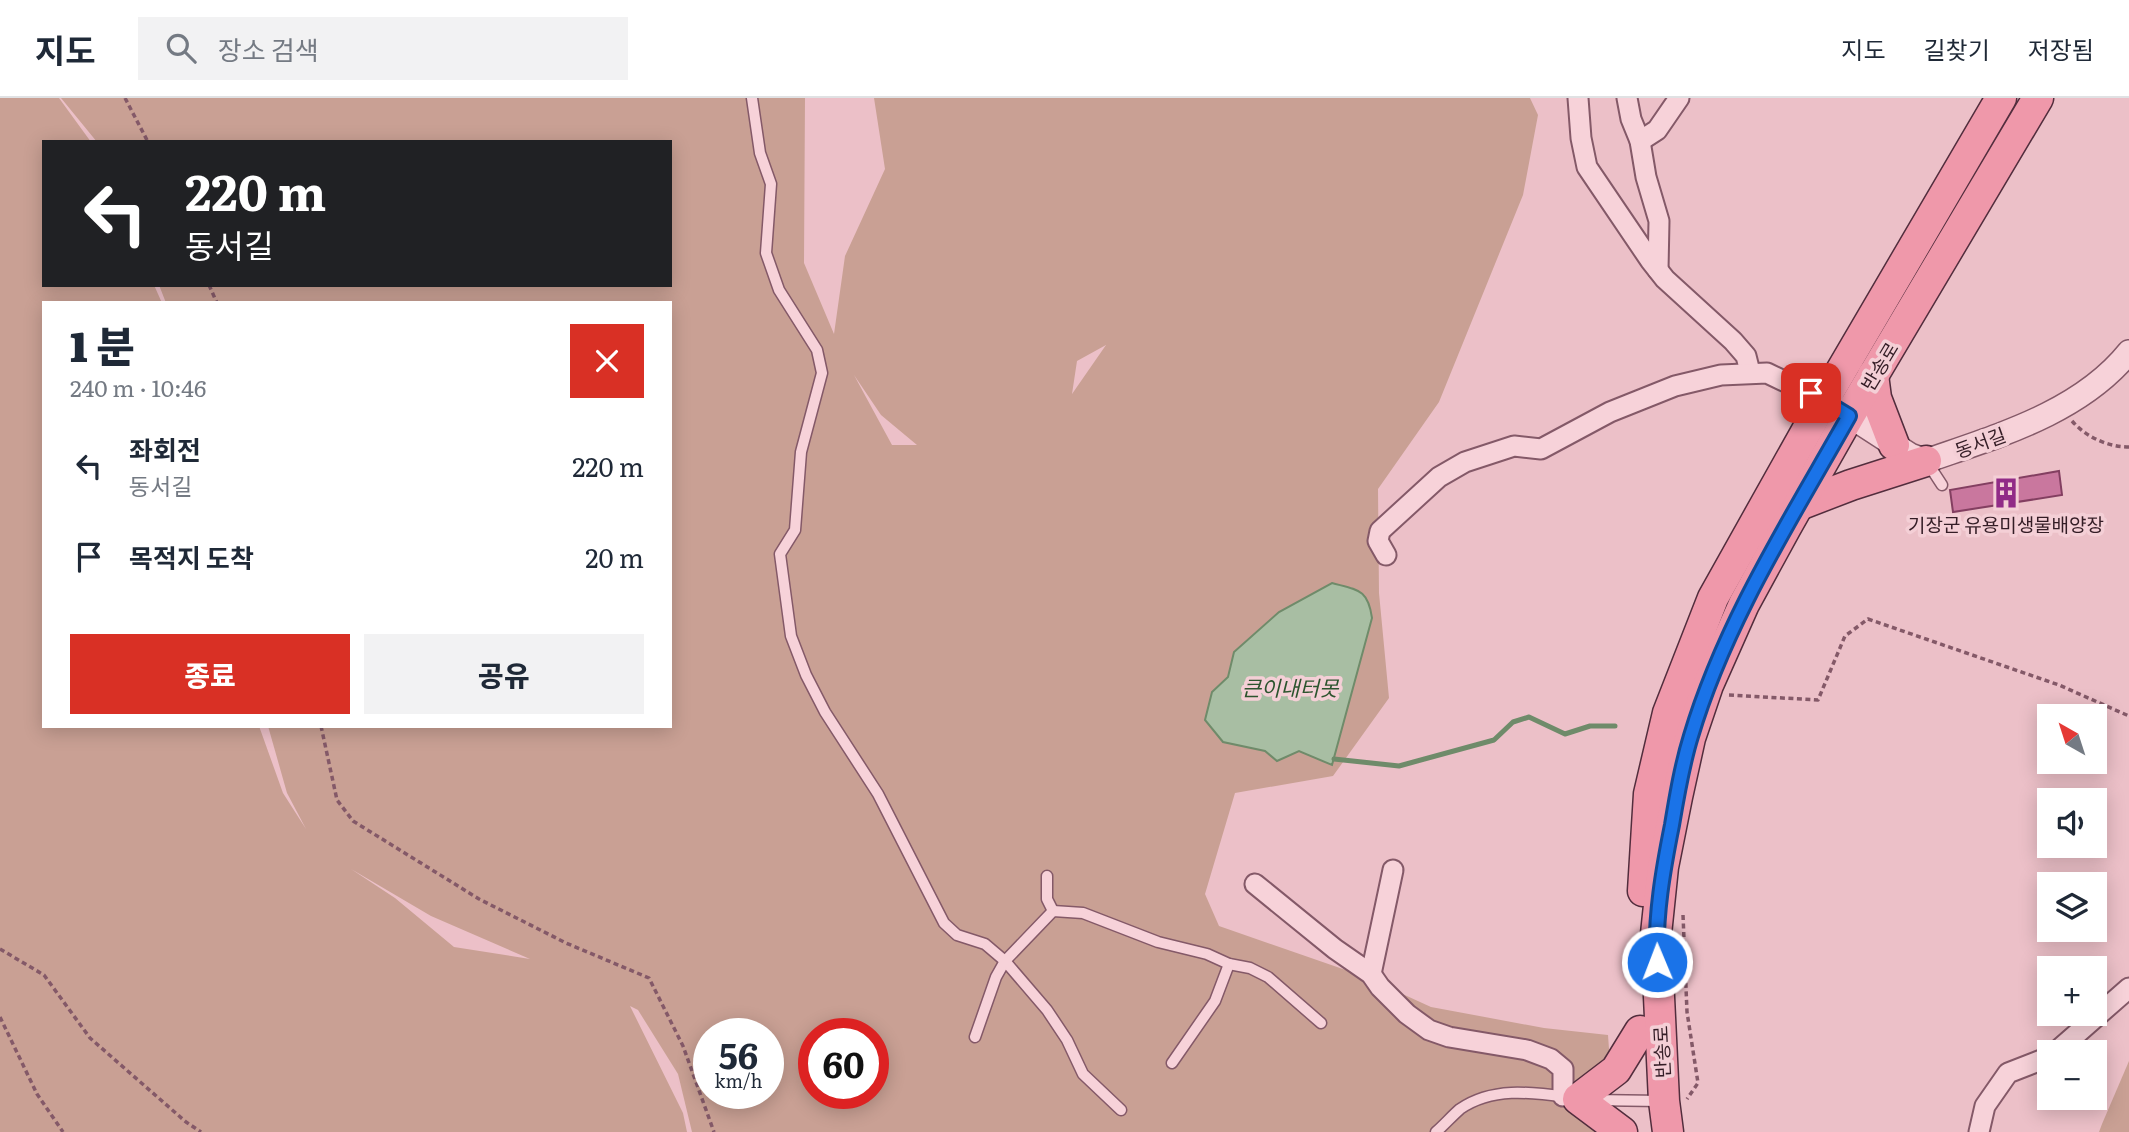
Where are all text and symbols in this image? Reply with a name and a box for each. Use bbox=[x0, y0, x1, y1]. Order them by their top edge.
search box bbox=[138, 17, 628, 80]
text: 지도 bbox=[35, 24, 96, 73]
icon: search bbox=[162, 29, 200, 67]
text: 장소 검색 bbox=[218, 29, 319, 68]
text: 지도 bbox=[1841, 31, 1886, 66]
text: 길찾기 bbox=[1924, 31, 1990, 66]
text: 저장됨 bbox=[2028, 31, 2094, 66]
text: 220 m bbox=[185, 153, 326, 226]
icon: left bbox=[70, 168, 161, 259]
text: 동서길 bbox=[185, 220, 273, 268]
text: 1 분 bbox=[70, 313, 135, 375]
button: close bbox=[570, 324, 644, 398]
street label: 반송로 bbox=[1853, 336, 1905, 396]
pin bbox=[1781, 363, 1841, 423]
text: 240 m · 10:46 bbox=[70, 370, 206, 404]
icon: arrive bbox=[1792, 374, 1830, 412]
street label: 동서길 bbox=[1951, 420, 2009, 464]
text: 좌회전 bbox=[129, 429, 201, 468]
text: 220 m bbox=[572, 446, 644, 485]
icon: left bbox=[70, 447, 108, 485]
text: 동서길 bbox=[129, 468, 192, 502]
building icon: 기장군 유용미생물배양장 bbox=[1989, 476, 2023, 510]
place label: 기장군 유용미생물배양장 bbox=[1908, 510, 2104, 538]
text: 목적지 도착 bbox=[129, 537, 254, 576]
text: 20 m bbox=[585, 537, 644, 576]
icon: arrive bbox=[70, 538, 108, 576]
button: 종료 bbox=[70, 634, 350, 714]
button: 공유 bbox=[364, 634, 644, 714]
water label: 큰이내터못 bbox=[1242, 671, 1340, 702]
north arrow bbox=[2037, 704, 2107, 774]
map controls bbox=[2037, 704, 2107, 1110]
button: sound bbox=[2037, 788, 2107, 858]
button: layers bbox=[2037, 872, 2107, 942]
position arrow bbox=[1620, 925, 1694, 999]
button: + bbox=[2037, 956, 2107, 1026]
speed limit sign: 60 bbox=[798, 1018, 889, 1109]
street label: 반송로 bbox=[1646, 1025, 1676, 1079]
text: 56 bbox=[719, 1028, 758, 1080]
button: − bbox=[2037, 1040, 2107, 1110]
text: km/h bbox=[715, 1067, 762, 1094]

